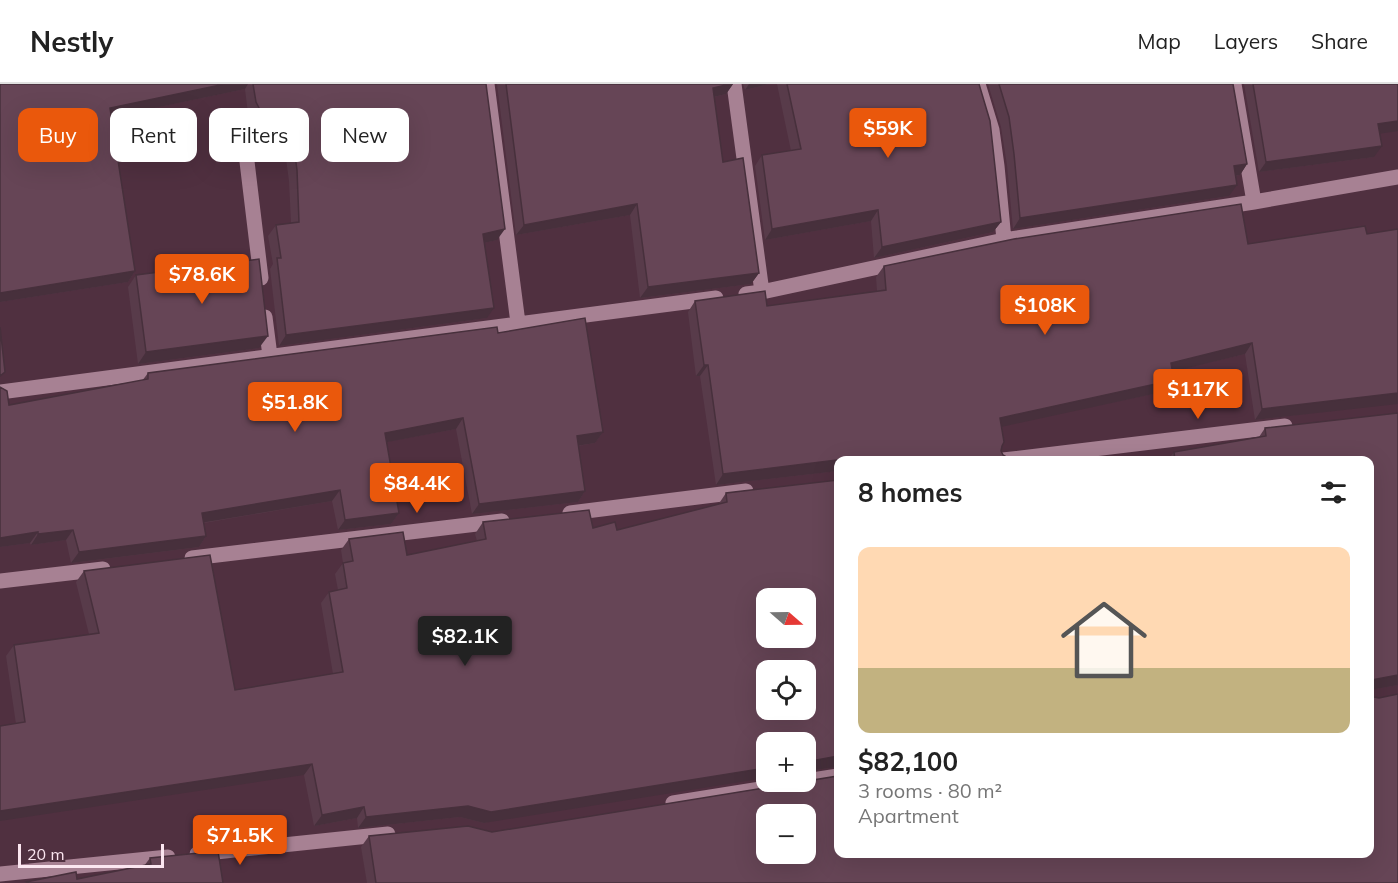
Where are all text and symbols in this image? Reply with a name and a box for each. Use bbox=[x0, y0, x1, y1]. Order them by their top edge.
text: Nestly bbox=[30, 24, 114, 59]
text: Map bbox=[1138, 28, 1181, 54]
text: Layers bbox=[1214, 28, 1278, 54]
text: Share bbox=[1311, 28, 1368, 54]
chip: Buy bbox=[18, 108, 98, 162]
chip: Rent bbox=[110, 108, 197, 162]
chip: Filters bbox=[209, 108, 309, 162]
chip: New bbox=[321, 108, 409, 162]
pin: $59K bbox=[852, 108, 924, 159]
text: $59K bbox=[863, 115, 913, 140]
pin: $78.6K bbox=[153, 254, 251, 305]
text: $78.6K bbox=[169, 261, 235, 286]
pin: $108K bbox=[1003, 285, 1087, 336]
text: $108K bbox=[1014, 292, 1076, 317]
pin: $117K bbox=[1156, 369, 1240, 420]
text: $117K bbox=[1167, 376, 1229, 401]
pin: $51.8K bbox=[246, 382, 344, 433]
text: $51.8K bbox=[262, 389, 328, 414]
pin: $84.4K bbox=[368, 463, 466, 514]
text: $84.4K bbox=[384, 470, 450, 495]
text: 8 homes bbox=[858, 476, 962, 509]
icon: filters bbox=[1317, 476, 1350, 509]
icon: home bbox=[1050, 586, 1158, 694]
north arrow bbox=[756, 588, 816, 648]
map controls bbox=[756, 588, 816, 864]
pin: $82.1K bbox=[416, 616, 514, 667]
text: $82.1K bbox=[432, 623, 498, 648]
button: locate bbox=[756, 660, 816, 720]
button: + bbox=[756, 732, 816, 792]
text: $82,100 bbox=[858, 745, 958, 778]
text: 3 rooms · 80 m² bbox=[858, 778, 1002, 803]
text: Apartment bbox=[858, 803, 959, 828]
button: − bbox=[756, 804, 816, 864]
pin: $71.5K bbox=[191, 815, 289, 866]
text: $71.5K bbox=[207, 822, 273, 847]
scale bar bbox=[18, 841, 164, 868]
text: 20 m bbox=[27, 844, 64, 864]

